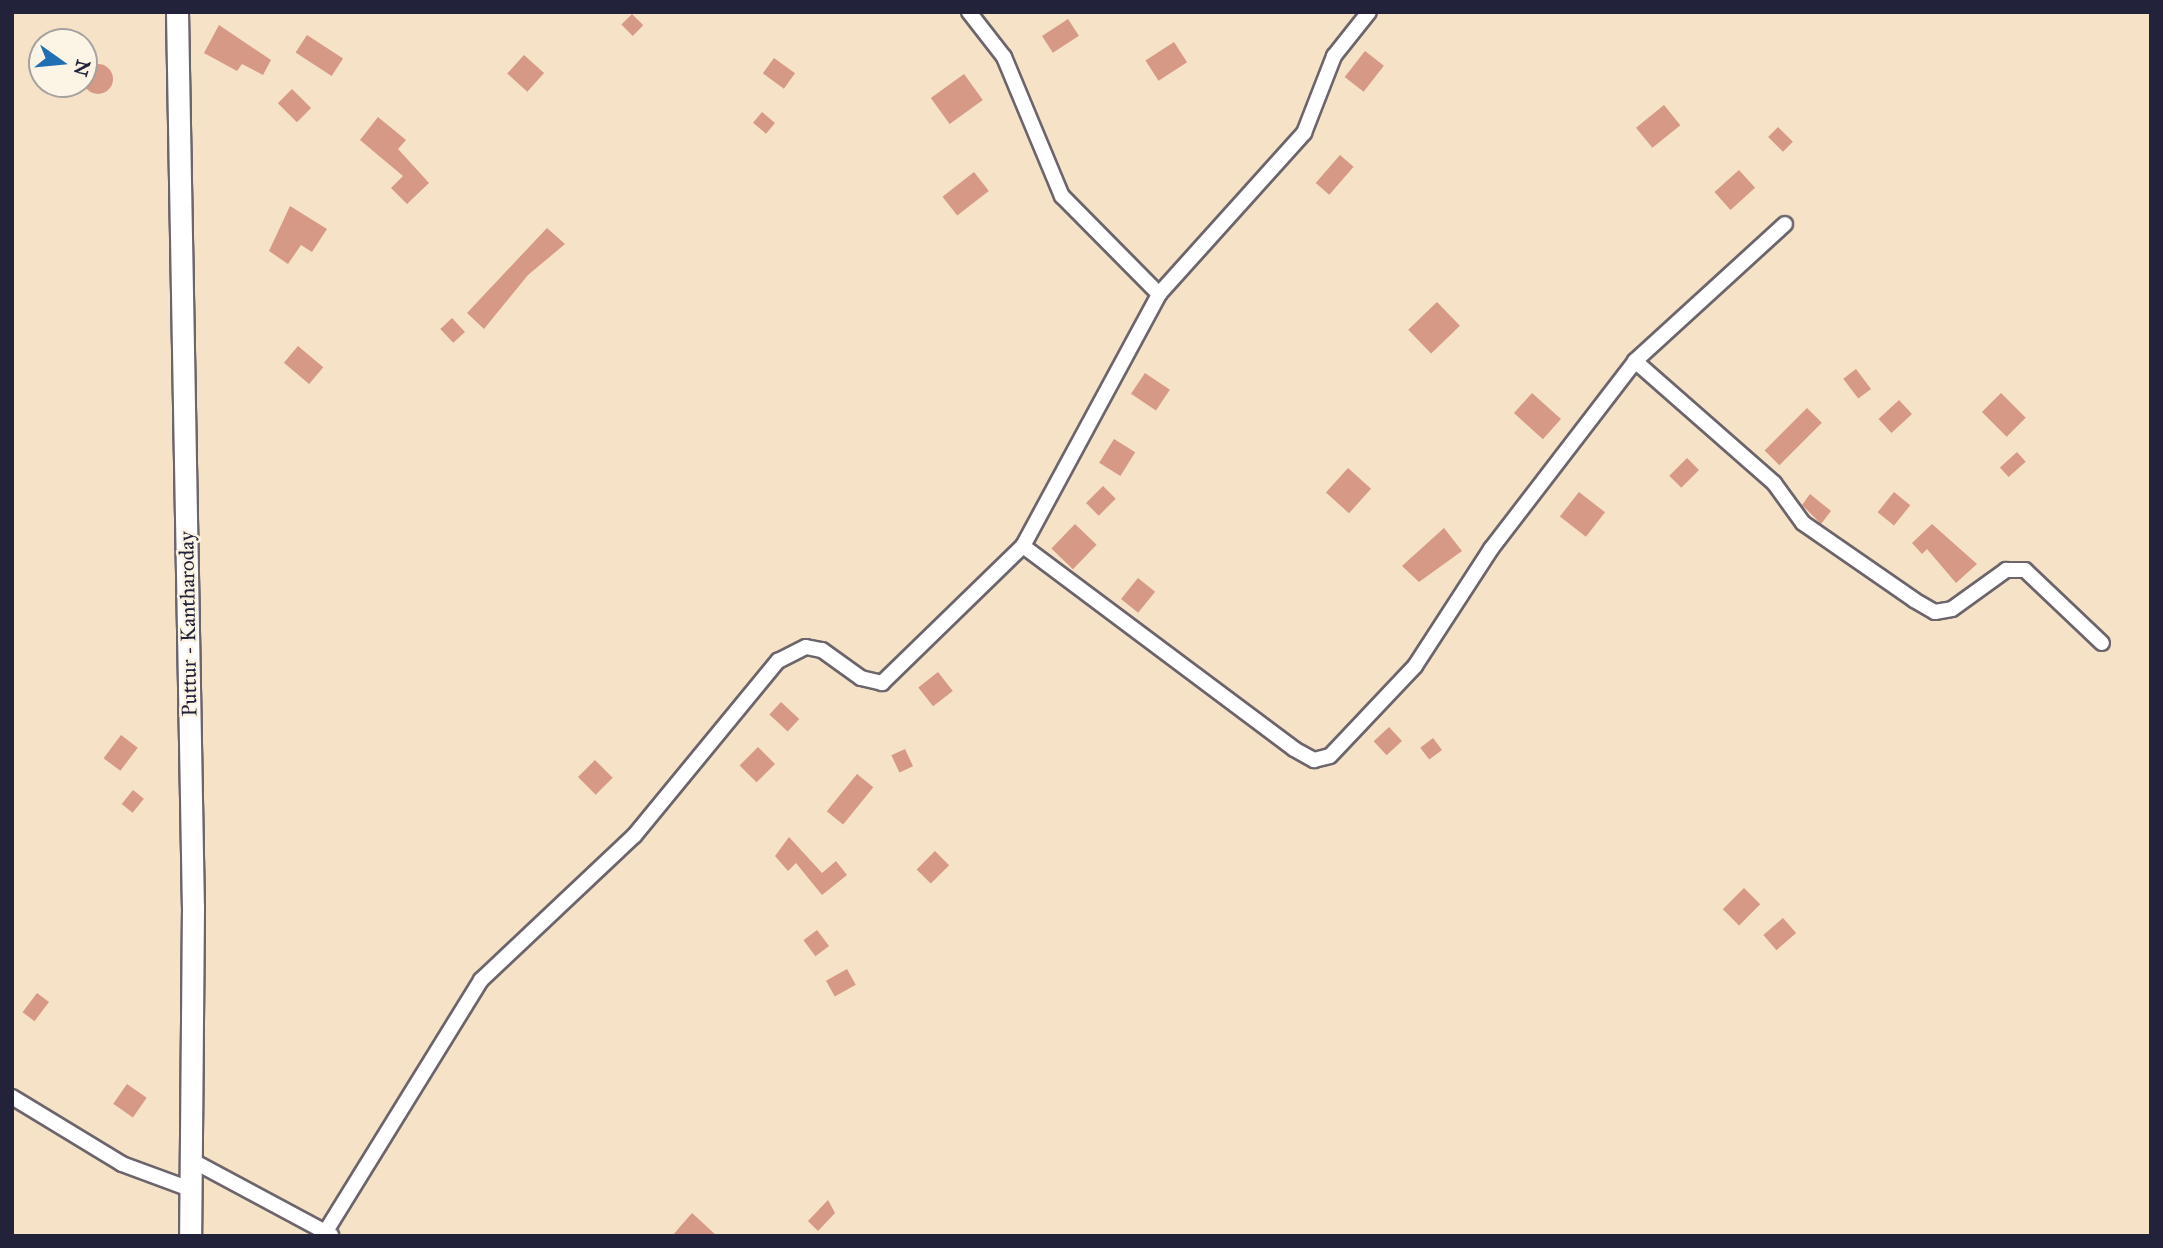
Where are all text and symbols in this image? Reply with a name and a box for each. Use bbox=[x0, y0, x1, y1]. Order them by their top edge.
north arrow bbox=[28, 28, 98, 98]
text: N bbox=[69, 57, 95, 79]
street label: Puttur - Kantharoday bbox=[174, 531, 202, 717]

